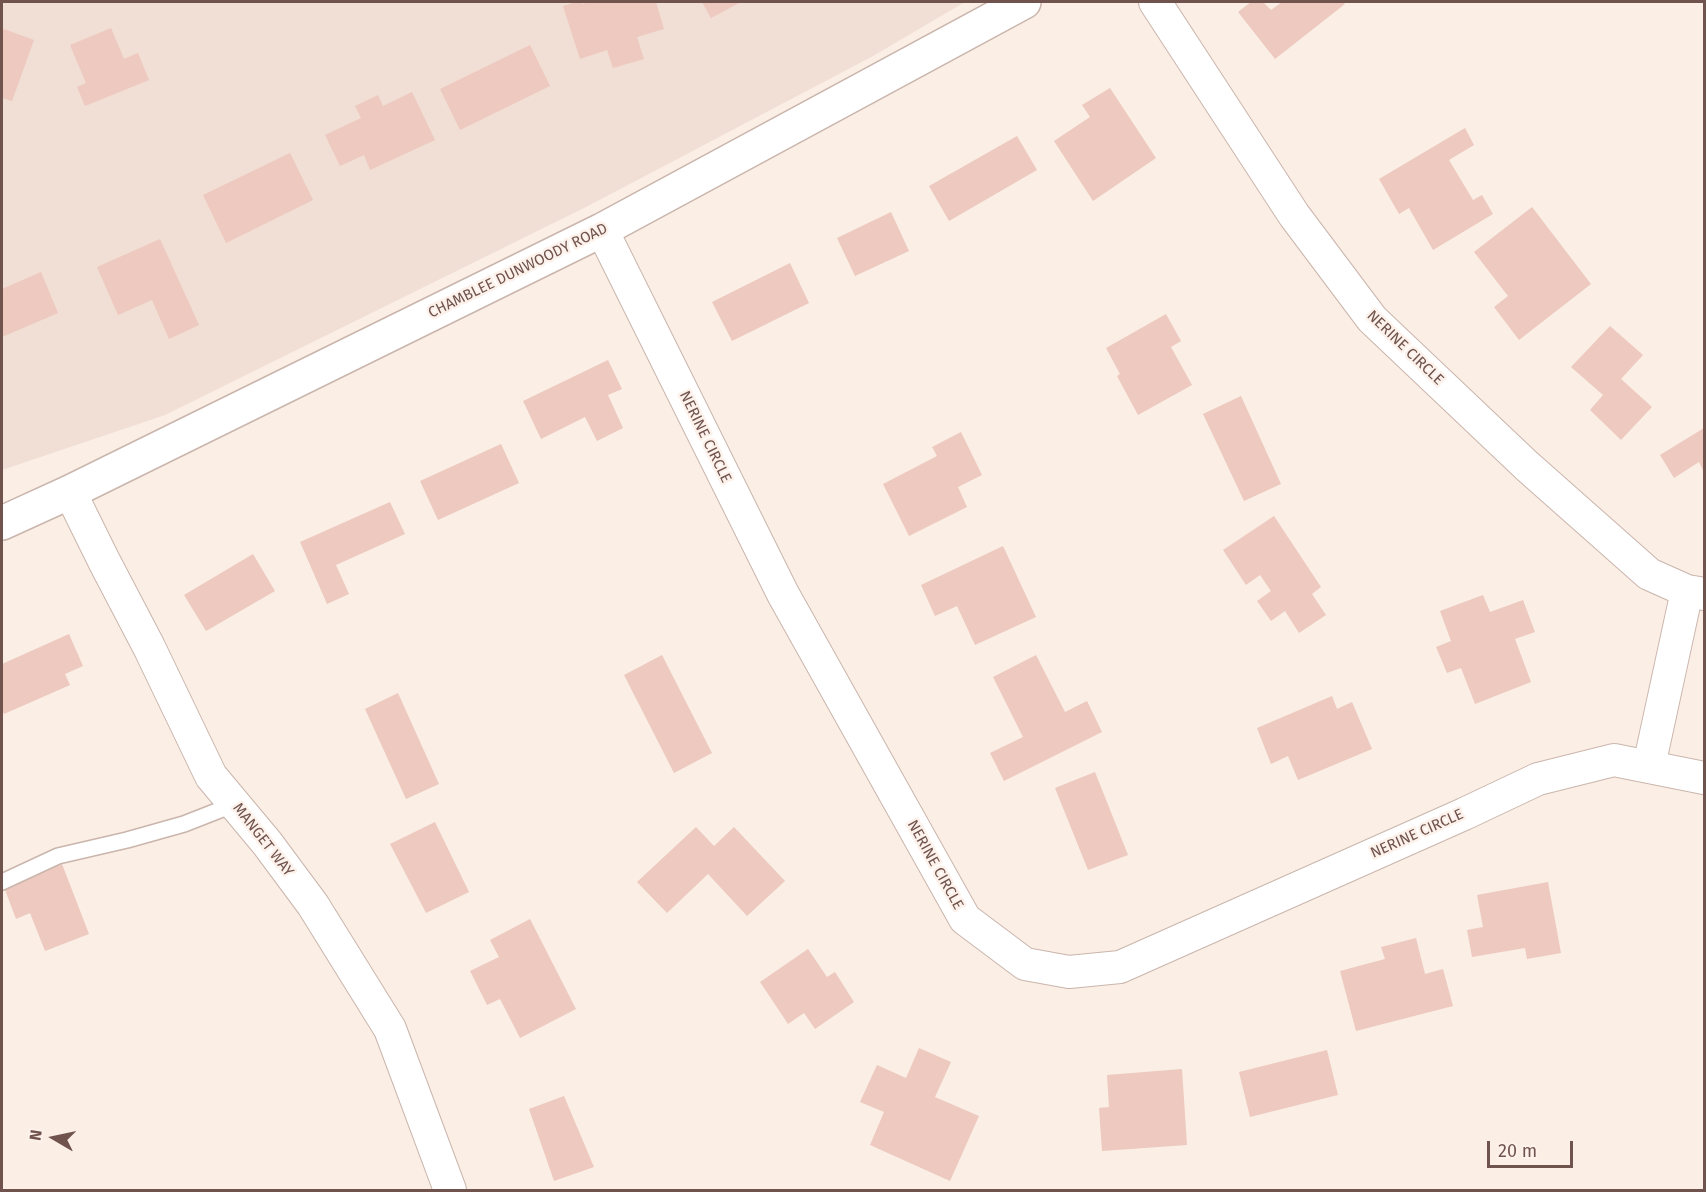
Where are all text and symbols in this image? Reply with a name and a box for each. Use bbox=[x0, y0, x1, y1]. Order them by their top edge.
street label: CHAMBLEE DUNWOODY ROAD bbox=[425, 220, 611, 322]
street label: NERINE CIRCLE bbox=[1363, 307, 1447, 389]
street label: NERINE CIRCLE bbox=[675, 388, 735, 486]
street label: MANGET WAY bbox=[229, 800, 297, 880]
street label: NERINE CIRCLE bbox=[1368, 806, 1466, 862]
street label: NERINE CIRCLE bbox=[903, 817, 967, 913]
north arrow bbox=[24, 1108, 84, 1168]
text: N bbox=[26, 1128, 46, 1142]
scale bar bbox=[1490, 1129, 1576, 1167]
text: 20 m bbox=[1498, 1140, 1537, 1162]

